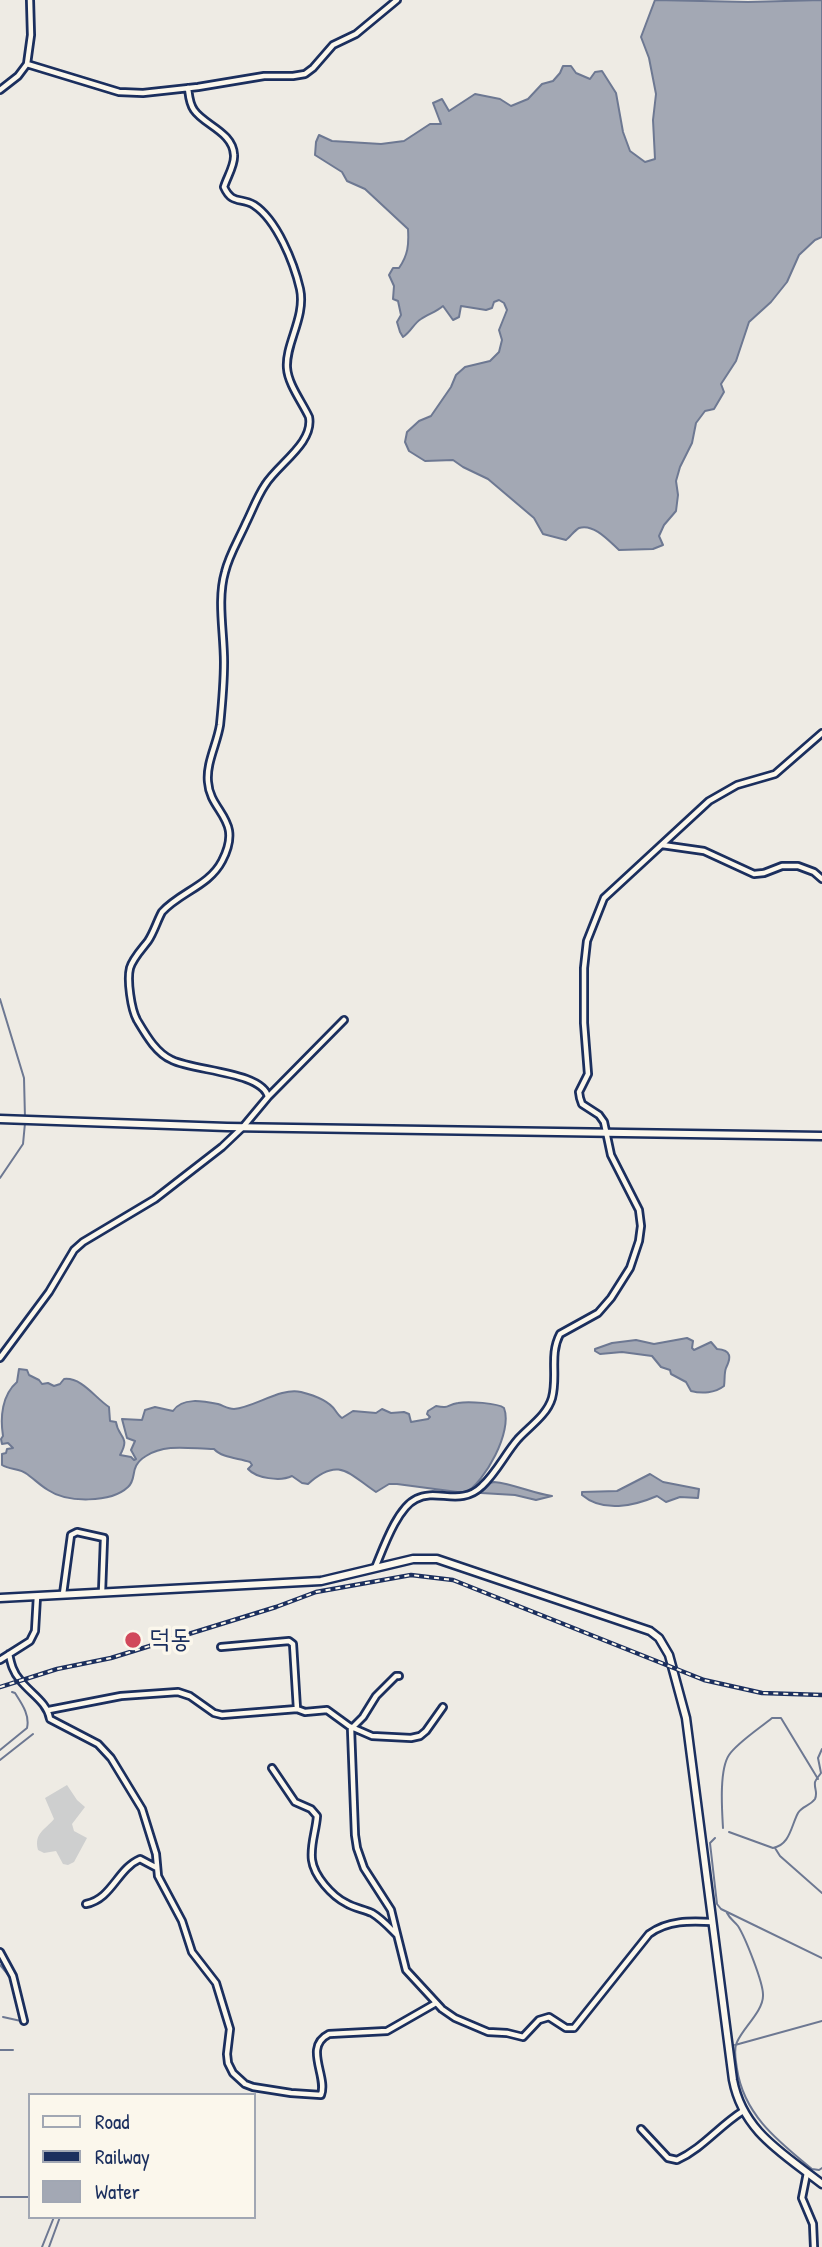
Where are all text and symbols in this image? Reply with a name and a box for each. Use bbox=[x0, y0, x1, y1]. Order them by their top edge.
place label: 덕동 bbox=[149, 1624, 191, 1656]
marker: 덕동 bbox=[123, 1630, 143, 1650]
legend bbox=[28, 2093, 256, 2219]
text: Road bbox=[95, 2107, 129, 2136]
text: Railway bbox=[95, 2142, 150, 2171]
text: Water bbox=[95, 2177, 140, 2206]

